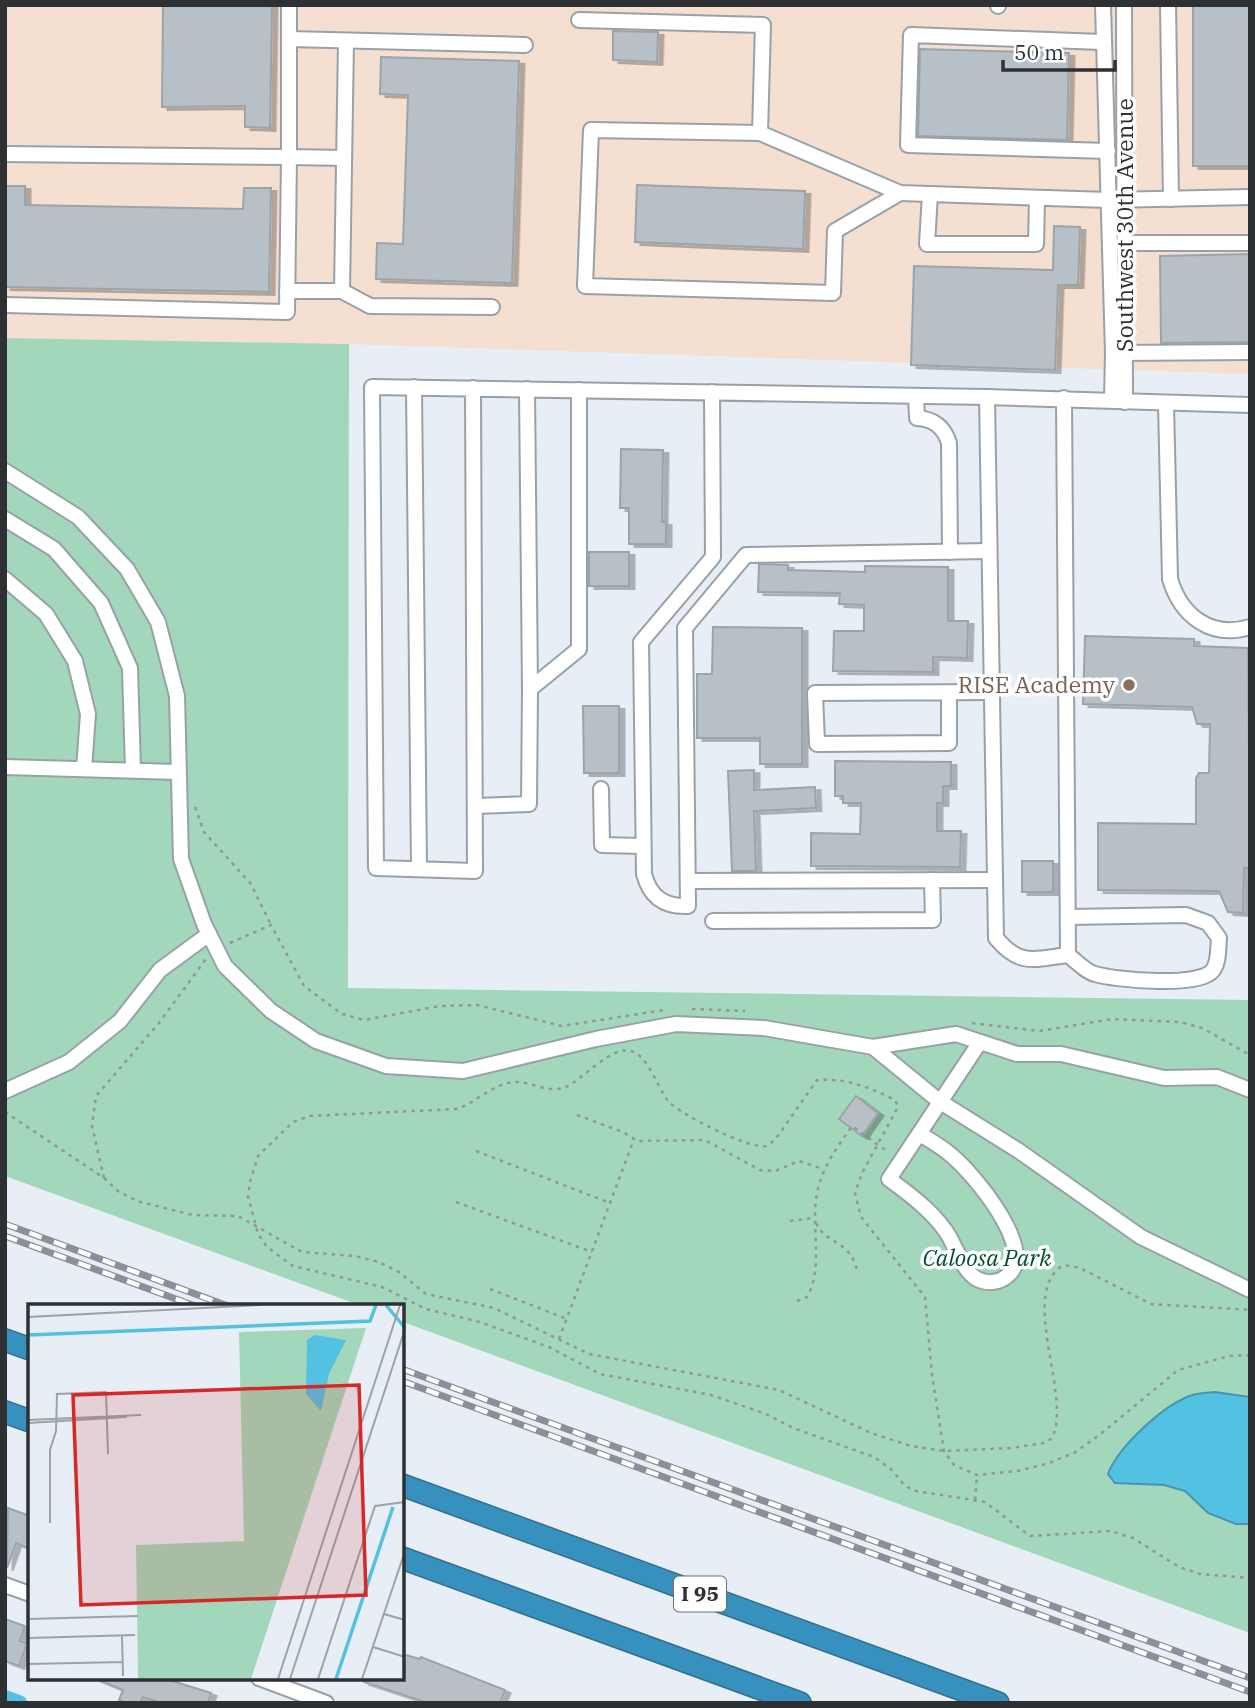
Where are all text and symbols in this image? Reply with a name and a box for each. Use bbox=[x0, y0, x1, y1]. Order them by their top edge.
scale bar bbox=[1003, 28, 1115, 72]
text: 50 m bbox=[1014, 38, 1064, 66]
street label: Southwest 30th Avenue bbox=[1109, 98, 1139, 352]
place label: RISE Academy bbox=[958, 669, 1116, 699]
marker: RISE Academy bbox=[1121, 677, 1137, 693]
park label: Caloosa Park bbox=[923, 1242, 1052, 1272]
inset map bbox=[28, 1304, 404, 1680]
road number: I 95 bbox=[674, 1576, 726, 1612]

